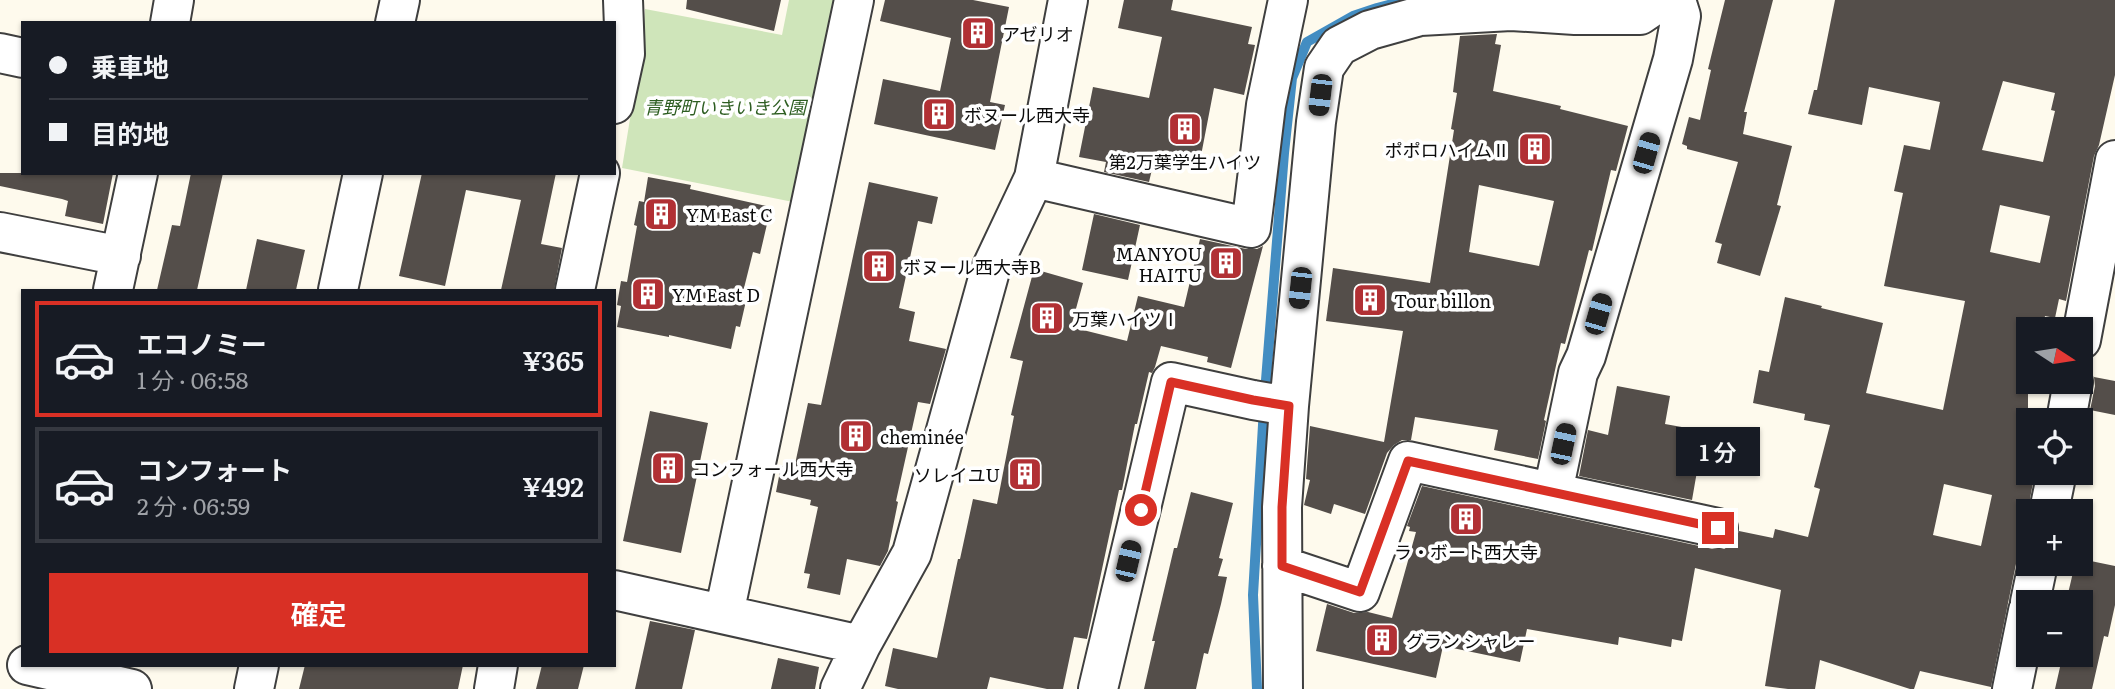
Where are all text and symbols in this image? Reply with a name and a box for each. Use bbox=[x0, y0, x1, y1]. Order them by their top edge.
building icon: アゼリオ bbox=[959, 14, 997, 52]
place label: アゼリオ bbox=[1002, 20, 1074, 47]
text: 乗車地 bbox=[91, 46, 169, 85]
car bbox=[1308, 73, 1333, 117]
park label: 青野町いきいき公園 bbox=[644, 93, 809, 120]
building icon: ボヌール西大寺 bbox=[920, 95, 958, 133]
place label: ボヌール西大寺 bbox=[964, 101, 1090, 128]
building icon: 第2万葉学生ハイツ bbox=[1166, 110, 1204, 148]
text: 目的地 bbox=[91, 113, 169, 152]
building icon: ポポロハイムⅡ bbox=[1516, 130, 1554, 168]
car bbox=[1631, 130, 1662, 176]
place label: ポポロハイムⅡ bbox=[1385, 136, 1510, 163]
place label: 第2万葉学生ハイツ bbox=[1109, 148, 1261, 175]
building icon: YM East C bbox=[642, 195, 680, 233]
place label: YM East C bbox=[686, 201, 773, 228]
place label: MANYOU HAITU bbox=[1115, 240, 1202, 288]
building icon: MANYOU HAITU bbox=[1207, 244, 1245, 282]
building icon: ボヌール西大寺B bbox=[860, 247, 898, 285]
place label: ボヌール西大寺B bbox=[903, 253, 1041, 280]
car bbox=[1288, 266, 1313, 310]
building icon: YM East D bbox=[629, 275, 667, 313]
place label: YM East D bbox=[672, 281, 760, 308]
building icon: Tour billon bbox=[1351, 281, 1389, 319]
place label: Tour billon bbox=[1394, 287, 1491, 314]
car bbox=[1583, 291, 1614, 337]
building icon: 万葉ハイツⅠ bbox=[1028, 299, 1066, 337]
place label: 万葉ハイツⅠ bbox=[1072, 305, 1180, 332]
north arrow bbox=[2016, 317, 2093, 394]
map controls bbox=[2016, 317, 2093, 667]
text: エコノミー bbox=[137, 323, 267, 362]
icon: car bbox=[53, 328, 116, 391]
text: ¥365 bbox=[522, 340, 584, 379]
text: 1 分 · 06:58 bbox=[137, 362, 248, 396]
button: locate bbox=[2016, 408, 2093, 485]
building icon: cheminée bbox=[837, 417, 875, 455]
car bbox=[1549, 421, 1578, 467]
place label: cheminée bbox=[880, 423, 964, 450]
callout: 1 分 bbox=[1676, 426, 1760, 476]
text: 1 分 bbox=[1699, 434, 1737, 468]
text: コンフォート bbox=[137, 449, 292, 488]
building icon: コンフォール西大寺 bbox=[649, 449, 687, 487]
icon: car bbox=[53, 454, 116, 517]
place label: コンフォール西大寺 bbox=[692, 455, 853, 482]
building icon: ソレイユU bbox=[1006, 455, 1044, 493]
place label: ソレイユU bbox=[914, 461, 1000, 488]
text: ¥492 bbox=[522, 466, 584, 505]
text: 2 分 · 06:59 bbox=[137, 488, 250, 522]
route start bbox=[1125, 494, 1157, 526]
button: + bbox=[2016, 499, 2093, 576]
building icon: ラ・ボート西大寺 bbox=[1447, 500, 1485, 538]
route end bbox=[1702, 512, 1734, 544]
car bbox=[1114, 538, 1143, 584]
place label: ラ・ボート西大寺 bbox=[1394, 538, 1538, 565]
button: 確定 bbox=[49, 573, 588, 653]
button: − bbox=[2016, 590, 2093, 667]
building icon: グラン シャレー bbox=[1363, 621, 1401, 659]
place label: グラン シャレー bbox=[1406, 627, 1536, 654]

